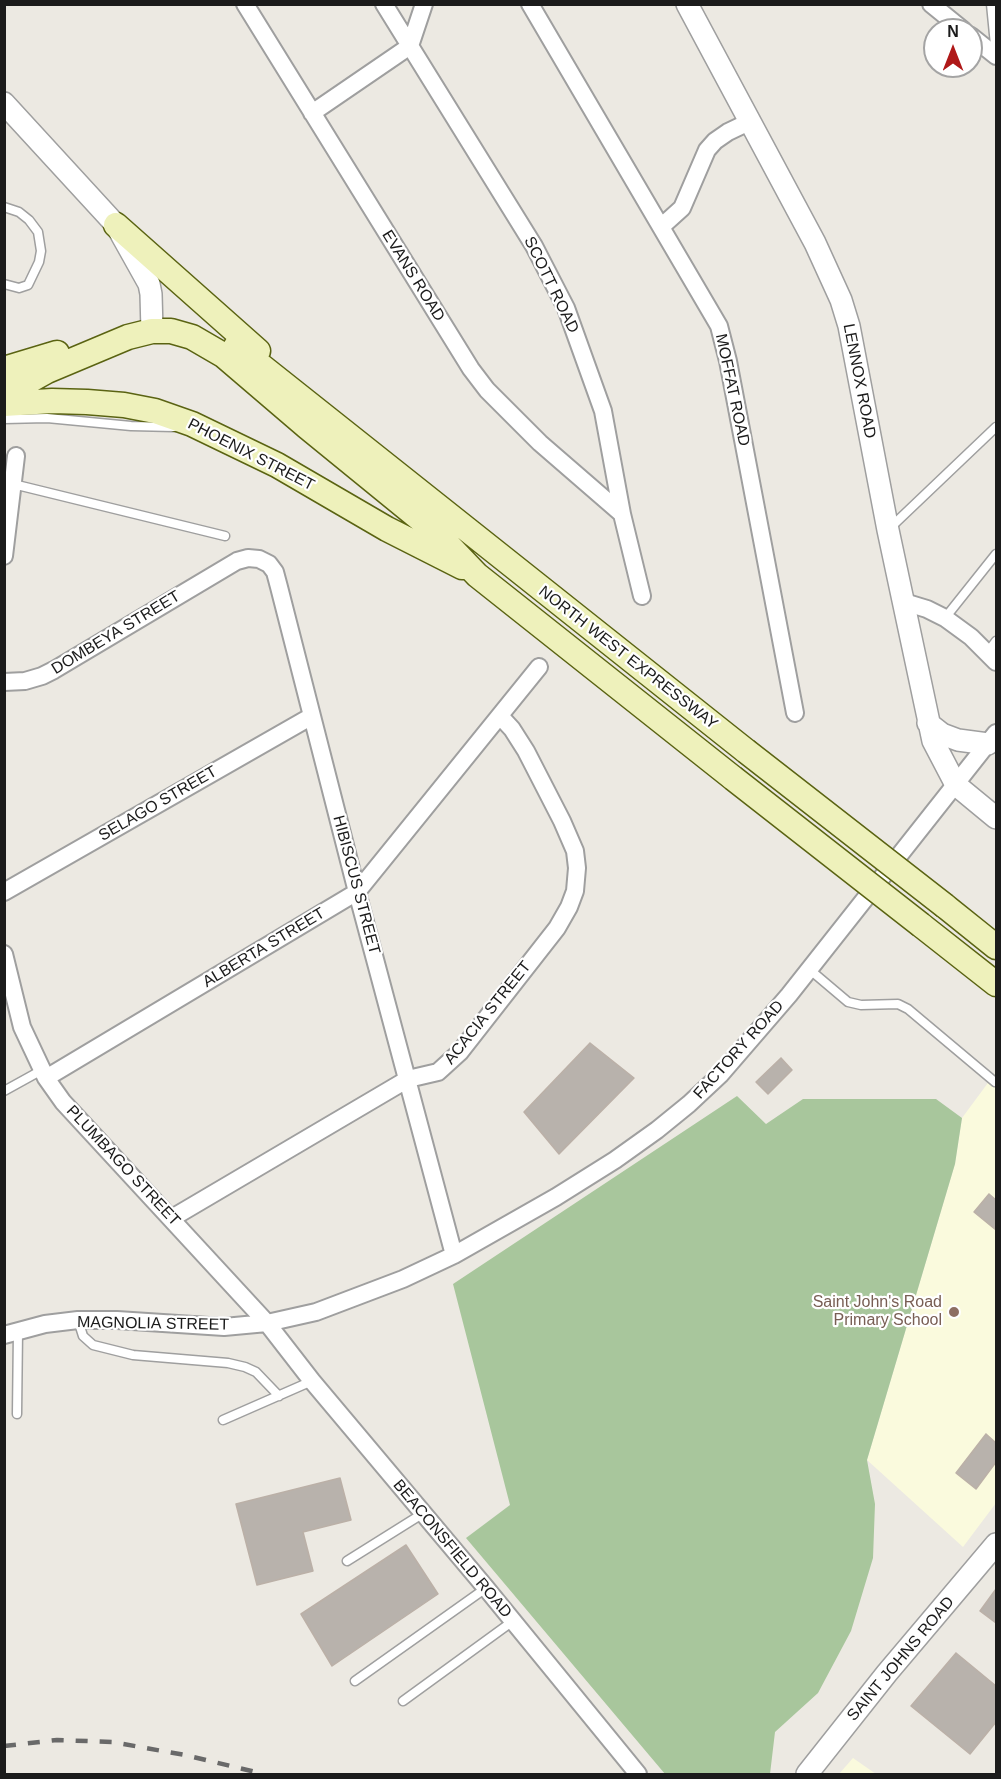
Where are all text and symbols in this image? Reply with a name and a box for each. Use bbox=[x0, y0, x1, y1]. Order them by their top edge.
north arrow bbox=[923, 18, 983, 78]
text: N bbox=[947, 23, 959, 40]
street label: EVANS ROAD bbox=[377, 227, 449, 325]
street label: SCOTT ROAD bbox=[519, 234, 583, 336]
street label: LENNOX ROAD bbox=[838, 322, 880, 440]
street label: MOFFAT ROAD bbox=[711, 332, 753, 448]
street label: PHOENIX STREET bbox=[184, 415, 318, 495]
street label: NORTH WEST EXPRESSWAY bbox=[535, 582, 721, 734]
street label: DOMBEYA STREET bbox=[48, 587, 184, 679]
street label: SELAGO STREET bbox=[95, 762, 221, 846]
street label: HIBISCUS STREET bbox=[328, 813, 384, 957]
street label: ALBERTA STREET bbox=[199, 904, 329, 992]
street label: ACACIA STREET bbox=[441, 958, 535, 1068]
street label: FACTORY ROAD bbox=[690, 997, 788, 1103]
street label: PLUMBAGO STREET bbox=[62, 1102, 184, 1230]
place label: Saint John's Road Primary School bbox=[813, 1293, 942, 1331]
marker: Saint John's Road Primary School bbox=[947, 1305, 961, 1319]
street label: MAGNOLIA STREET bbox=[77, 1313, 229, 1335]
street label: BEACONSFIELD ROAD bbox=[389, 1476, 515, 1622]
street label: SAINT JOHNS ROAD bbox=[843, 1593, 959, 1725]

